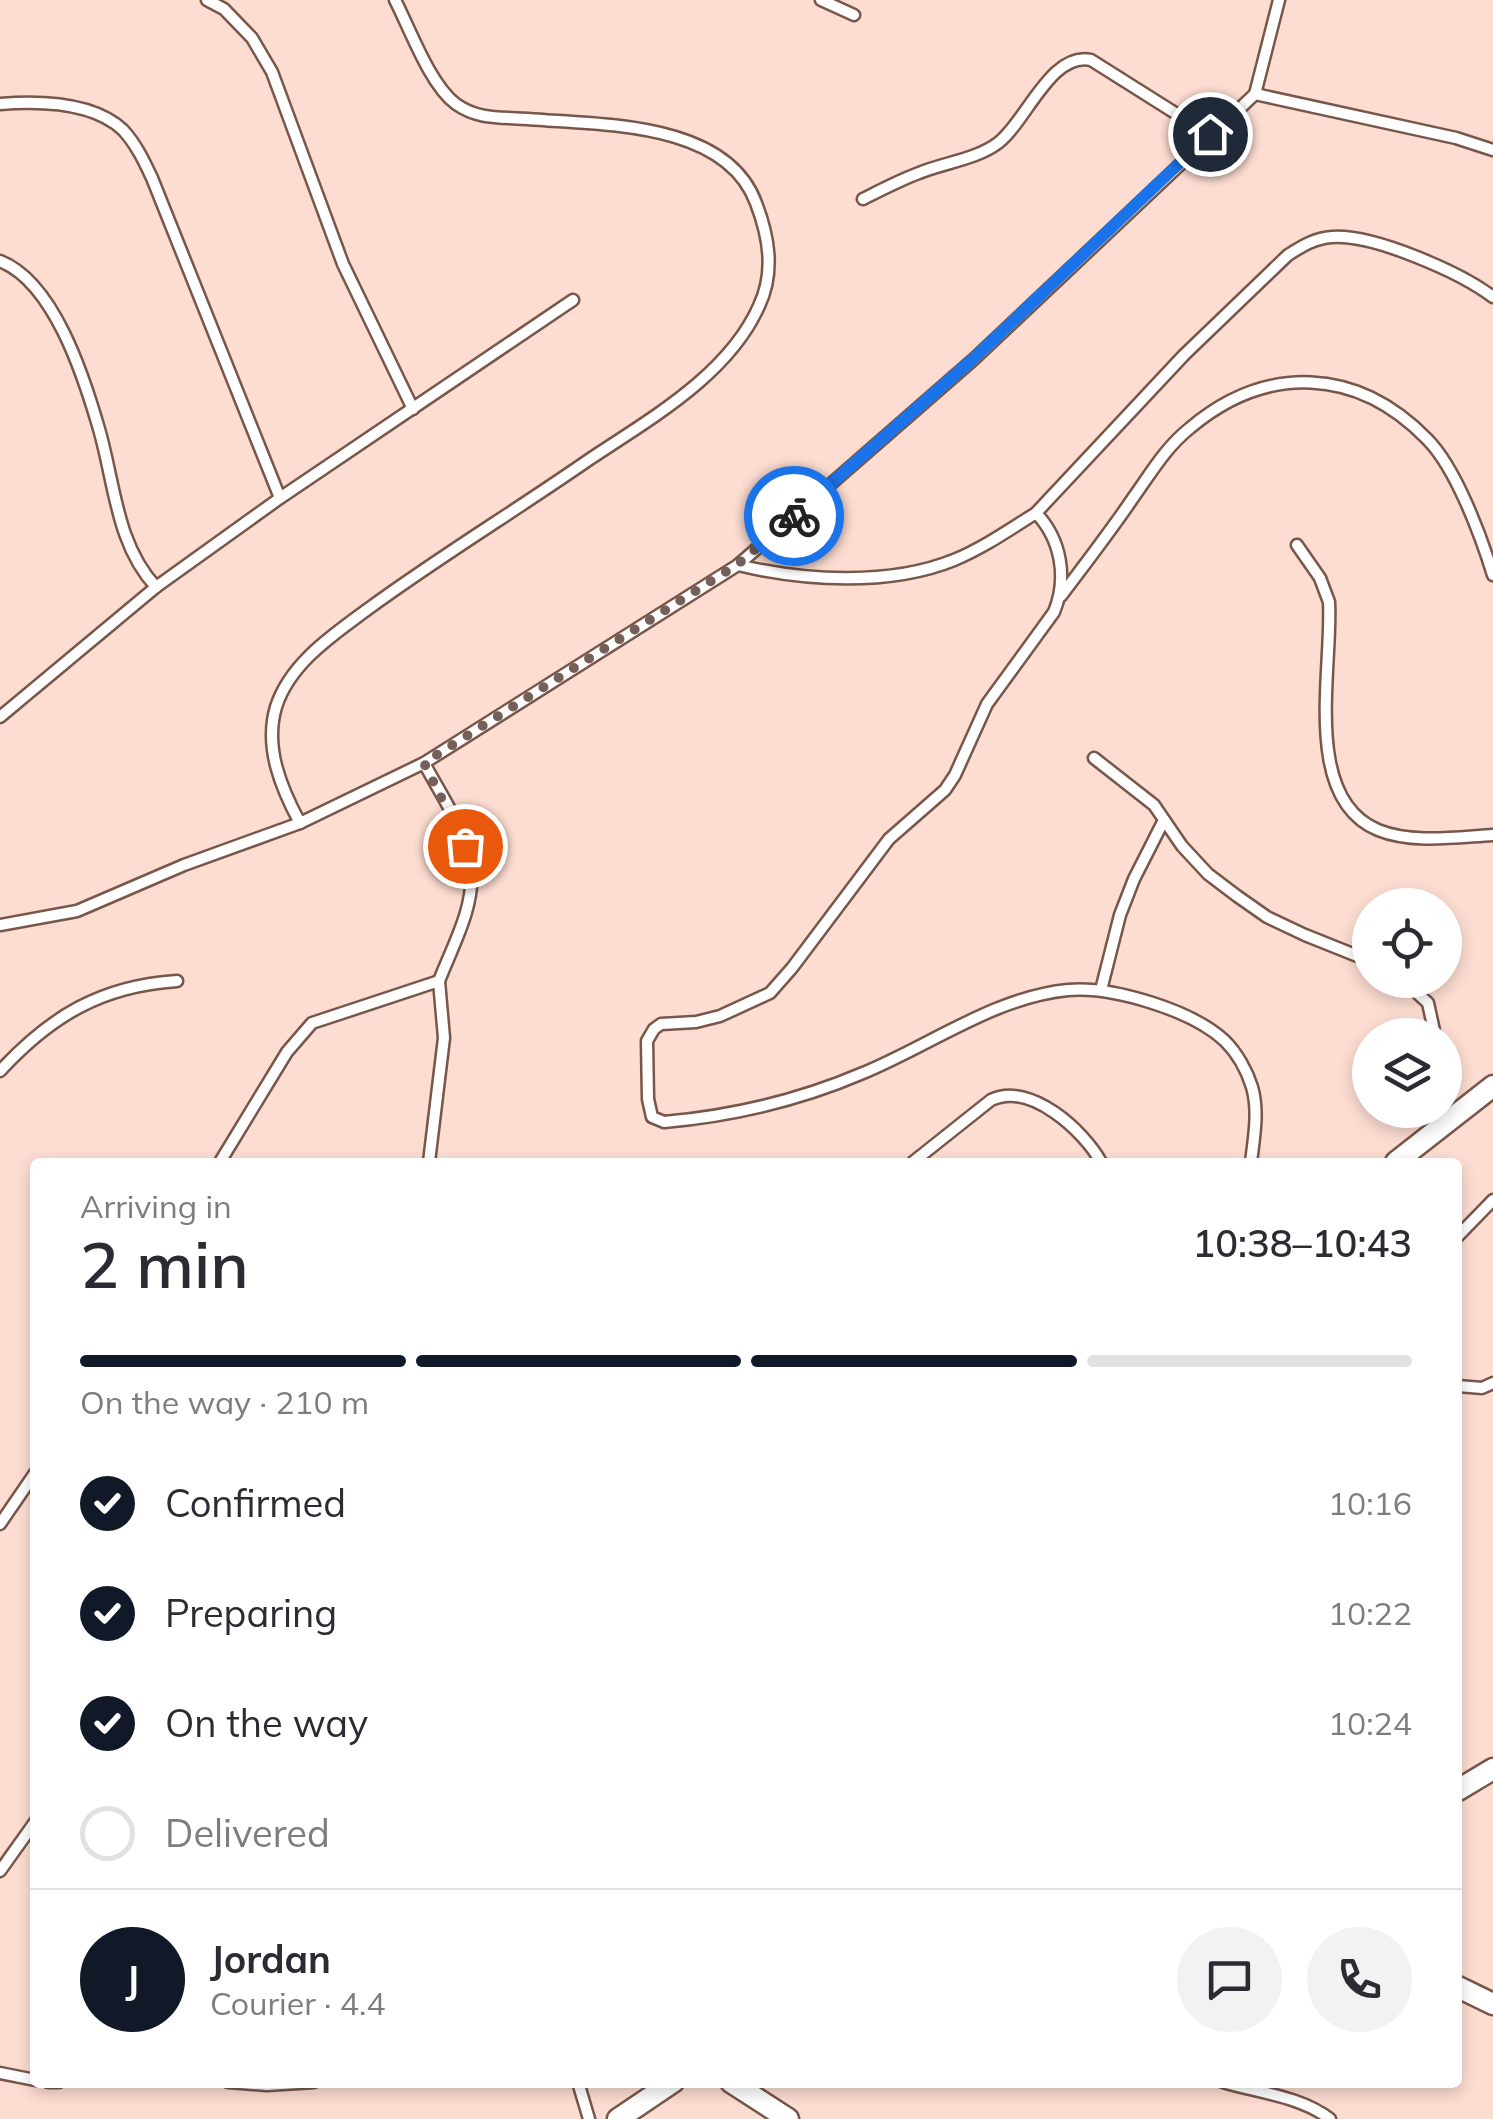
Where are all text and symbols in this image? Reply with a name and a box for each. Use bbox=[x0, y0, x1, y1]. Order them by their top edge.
pin bbox=[1168, 92, 1253, 177]
icon: home bbox=[1183, 107, 1238, 162]
courier bbox=[744, 466, 844, 566]
icon: bike bbox=[767, 489, 822, 544]
pin bbox=[423, 804, 508, 889]
icon: bag bbox=[438, 819, 493, 874]
map controls bbox=[1352, 888, 1462, 1128]
button: locate bbox=[1352, 888, 1462, 998]
button: layers bbox=[1352, 1018, 1462, 1128]
text: Arriving in bbox=[80, 1186, 232, 1226]
text: 10:38–10:43 bbox=[1192, 1219, 1412, 1267]
text: 2 min bbox=[80, 1223, 249, 1304]
text: On the way · 210 m bbox=[80, 1382, 369, 1422]
icon: check bbox=[80, 1476, 135, 1531]
text: Confirmed bbox=[165, 1479, 346, 1527]
text: 10:16 bbox=[1328, 1483, 1412, 1523]
icon: check bbox=[80, 1586, 135, 1641]
text: Preparing bbox=[165, 1589, 337, 1637]
text: 10:22 bbox=[1328, 1593, 1412, 1633]
icon: check bbox=[80, 1696, 135, 1751]
text: On the way bbox=[165, 1699, 368, 1747]
text: 10:24 bbox=[1328, 1703, 1412, 1743]
text: Delivered bbox=[165, 1809, 330, 1857]
button: chat bbox=[1177, 1927, 1282, 2032]
button: phone bbox=[1307, 1927, 1412, 2032]
text: Jordan bbox=[210, 1935, 331, 1983]
text: J bbox=[126, 1955, 139, 2003]
text: Courier · 4.4 bbox=[210, 1983, 386, 2023]

